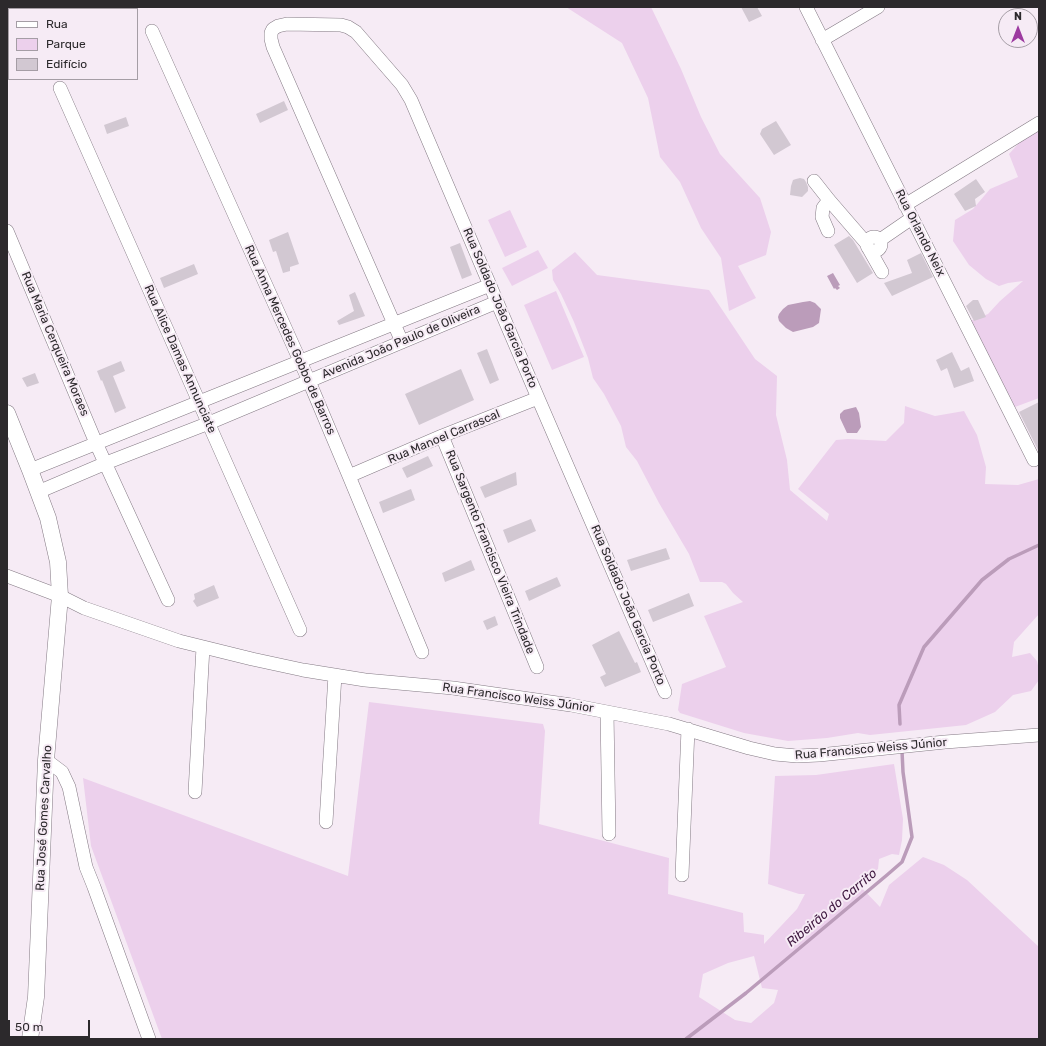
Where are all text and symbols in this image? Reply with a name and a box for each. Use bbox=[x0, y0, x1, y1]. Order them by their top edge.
legend bbox=[8, 8, 138, 80]
north arrow bbox=[998, 8, 1038, 48]
text: N bbox=[1014, 10, 1022, 23]
text: Rua bbox=[46, 17, 68, 31]
text: Parque bbox=[46, 37, 86, 51]
text: Edifício bbox=[46, 57, 87, 71]
street label: Rua Orlando Neix bbox=[892, 187, 948, 279]
street label: Rua Soldado João Garcia Porto bbox=[460, 226, 540, 390]
street label: Rua Anna Mercedes Gobbo de Barros bbox=[241, 243, 339, 437]
street label: Rua Maria Cerqueira Moraes bbox=[18, 270, 92, 418]
street label: Rua Alice Damas Annunciate bbox=[141, 283, 219, 435]
street label: Avenida João Paulo de Oliveira bbox=[320, 302, 482, 382]
street label: Rua Manoel Carrascal bbox=[386, 407, 502, 467]
street label: Rua Sargento Francisco Vieira Trindade bbox=[442, 448, 538, 656]
street label: Rua Soldado João Garcia Porto bbox=[588, 523, 668, 687]
street label: Rua Francisco Weiss Júnior bbox=[441, 680, 595, 716]
street label: Rua Francisco Weiss Júnior bbox=[794, 735, 948, 763]
street label: Rua José Gomes Carvalho bbox=[33, 745, 55, 891]
water label: Ribeirão do Carrito bbox=[784, 866, 880, 950]
scale bar bbox=[10, 1012, 92, 1038]
text: 50 m bbox=[15, 1020, 43, 1034]

